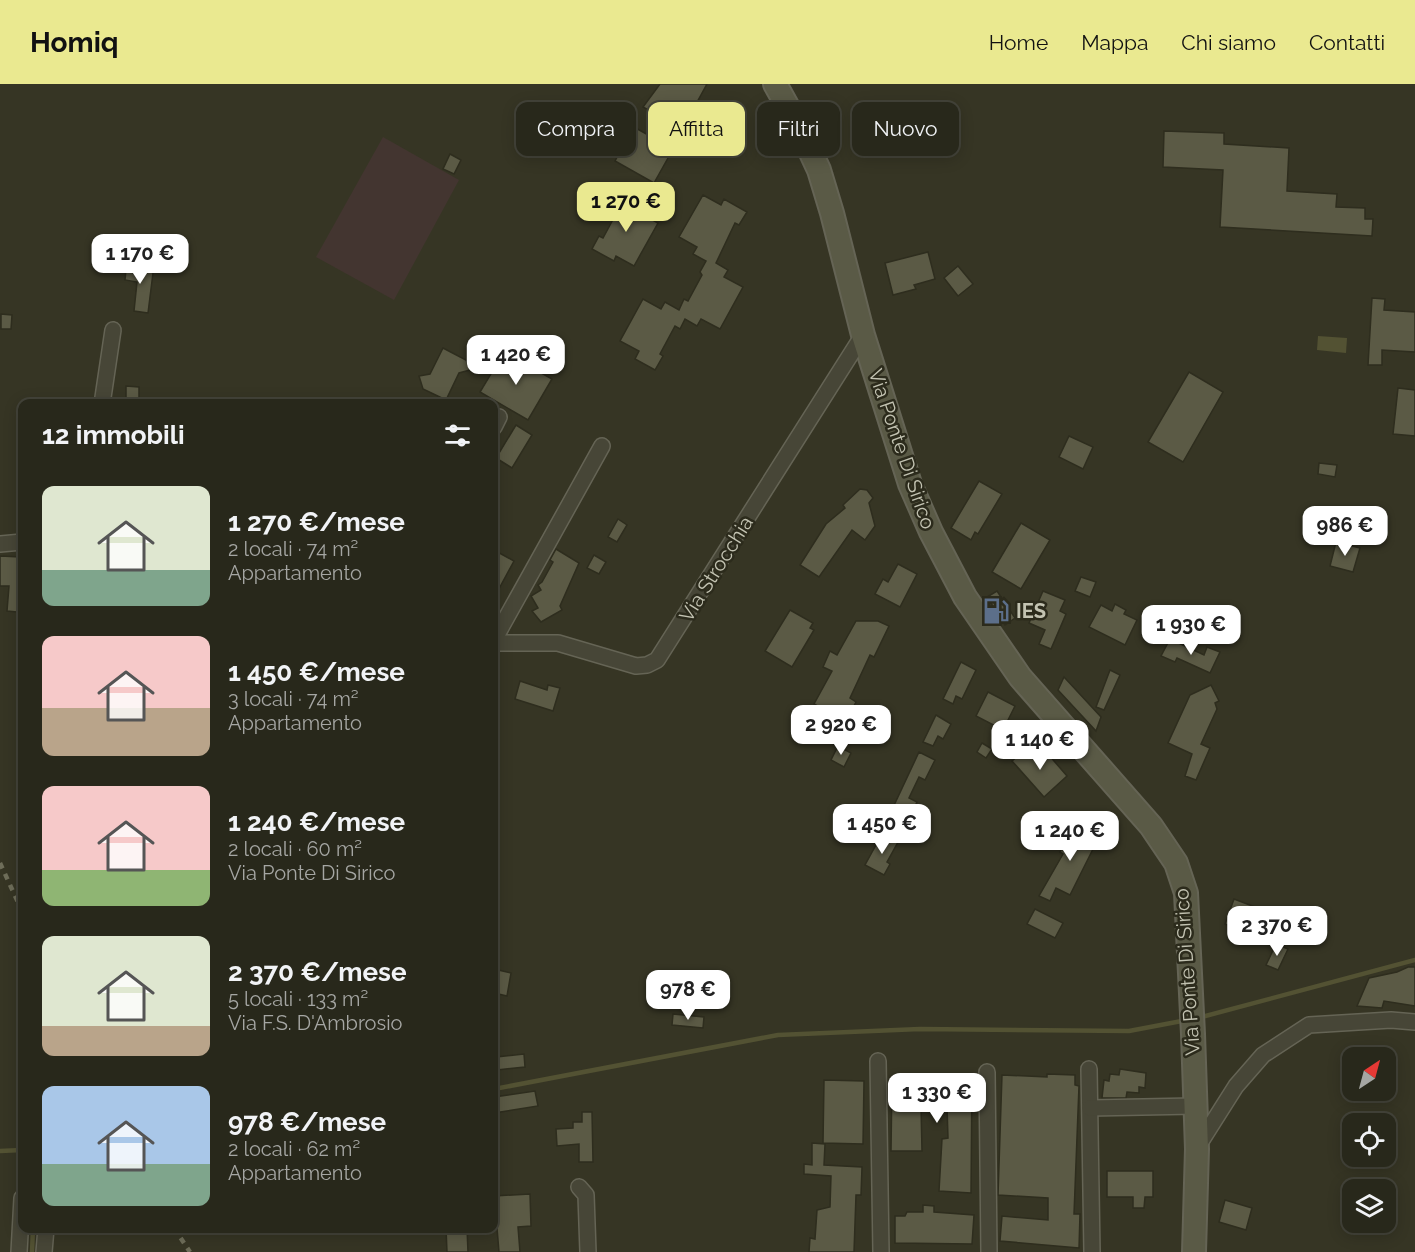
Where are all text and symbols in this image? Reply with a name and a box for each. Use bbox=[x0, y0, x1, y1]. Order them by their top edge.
text: Homiq bbox=[30, 26, 119, 59]
text: Home bbox=[989, 30, 1048, 55]
text: Mappa bbox=[1081, 30, 1148, 55]
text: Chi siamo bbox=[1181, 30, 1276, 55]
text: Contatti bbox=[1309, 30, 1385, 55]
chip: Compra bbox=[516, 102, 636, 156]
chip: Affitta bbox=[648, 102, 745, 156]
chip: Filtri bbox=[757, 102, 840, 156]
chip: Nuovo bbox=[852, 102, 959, 156]
pin: 1 270 € bbox=[571, 182, 681, 233]
text: 1 270 € bbox=[591, 189, 661, 213]
pin: 1 170 € bbox=[85, 234, 195, 285]
text: 1 170 € bbox=[106, 241, 174, 265]
pin: 1 420 € bbox=[461, 335, 571, 386]
text: 1 420 € bbox=[481, 342, 551, 366]
street label: Via Ponte Di Sirico bbox=[863, 366, 941, 532]
icon: filters bbox=[441, 419, 474, 452]
text: 12 immobili bbox=[42, 420, 185, 450]
pin: 986 € bbox=[1303, 506, 1387, 557]
text: 1 270 €/mese bbox=[228, 507, 405, 537]
icon: home bbox=[90, 510, 162, 582]
street label: Via Strocchia bbox=[674, 512, 758, 626]
text: 986 € bbox=[1317, 513, 1373, 537]
text: 2 locali · 74 m² bbox=[228, 537, 358, 561]
text: Appartamento bbox=[228, 561, 362, 585]
fuel station icon: IES bbox=[981, 596, 1011, 626]
place label: IES bbox=[1016, 599, 1046, 623]
pin: 1 930 € bbox=[1136, 605, 1246, 656]
text: 1 930 € bbox=[1156, 612, 1226, 636]
text: 1 450 €/mese bbox=[228, 657, 405, 687]
icon: home bbox=[90, 660, 162, 732]
text: 3 locali · 74 m² bbox=[228, 687, 359, 711]
pin: 2 920 € bbox=[786, 705, 896, 756]
text: Appartamento bbox=[228, 711, 362, 735]
text: 2 920 € bbox=[805, 712, 877, 736]
pin: 1 140 € bbox=[985, 720, 1095, 771]
text: 1 140 € bbox=[1005, 727, 1075, 751]
pin: 1 450 € bbox=[827, 804, 937, 855]
text: 1 240 €/mese bbox=[228, 807, 405, 837]
icon: home bbox=[90, 810, 162, 882]
text: 1 450 € bbox=[847, 811, 917, 835]
pin: 1 240 € bbox=[1015, 811, 1125, 862]
text: 1 240 € bbox=[1035, 818, 1105, 842]
text: 2 locali · 60 m² bbox=[228, 837, 362, 861]
text: Via Ponte Di Sirico bbox=[228, 861, 395, 885]
street label: Via Ponte Di Sirico bbox=[1169, 888, 1205, 1056]
pin: 2 370 € bbox=[1222, 906, 1332, 957]
text: 2 370 € bbox=[1241, 913, 1313, 937]
text: 2 370 €/mese bbox=[228, 957, 406, 987]
icon: home bbox=[90, 960, 162, 1032]
pin: 978 € bbox=[646, 970, 730, 1021]
text: 978 € bbox=[660, 977, 716, 1001]
text: 5 locali · 133 m² bbox=[228, 987, 368, 1011]
text: Via F.S. D'Ambrosio bbox=[228, 1011, 402, 1035]
north arrow bbox=[1342, 1047, 1396, 1101]
map controls bbox=[1342, 1047, 1396, 1233]
pin: 1 330 € bbox=[882, 1073, 992, 1124]
text: 1 330 € bbox=[902, 1080, 972, 1104]
text: 978 €/mese bbox=[228, 1107, 386, 1137]
icon: home bbox=[90, 1110, 162, 1182]
button: locate bbox=[1342, 1113, 1396, 1167]
text: 2 locali · 62 m² bbox=[228, 1137, 360, 1161]
text: Appartamento bbox=[228, 1161, 362, 1185]
button: layers bbox=[1342, 1179, 1396, 1233]

